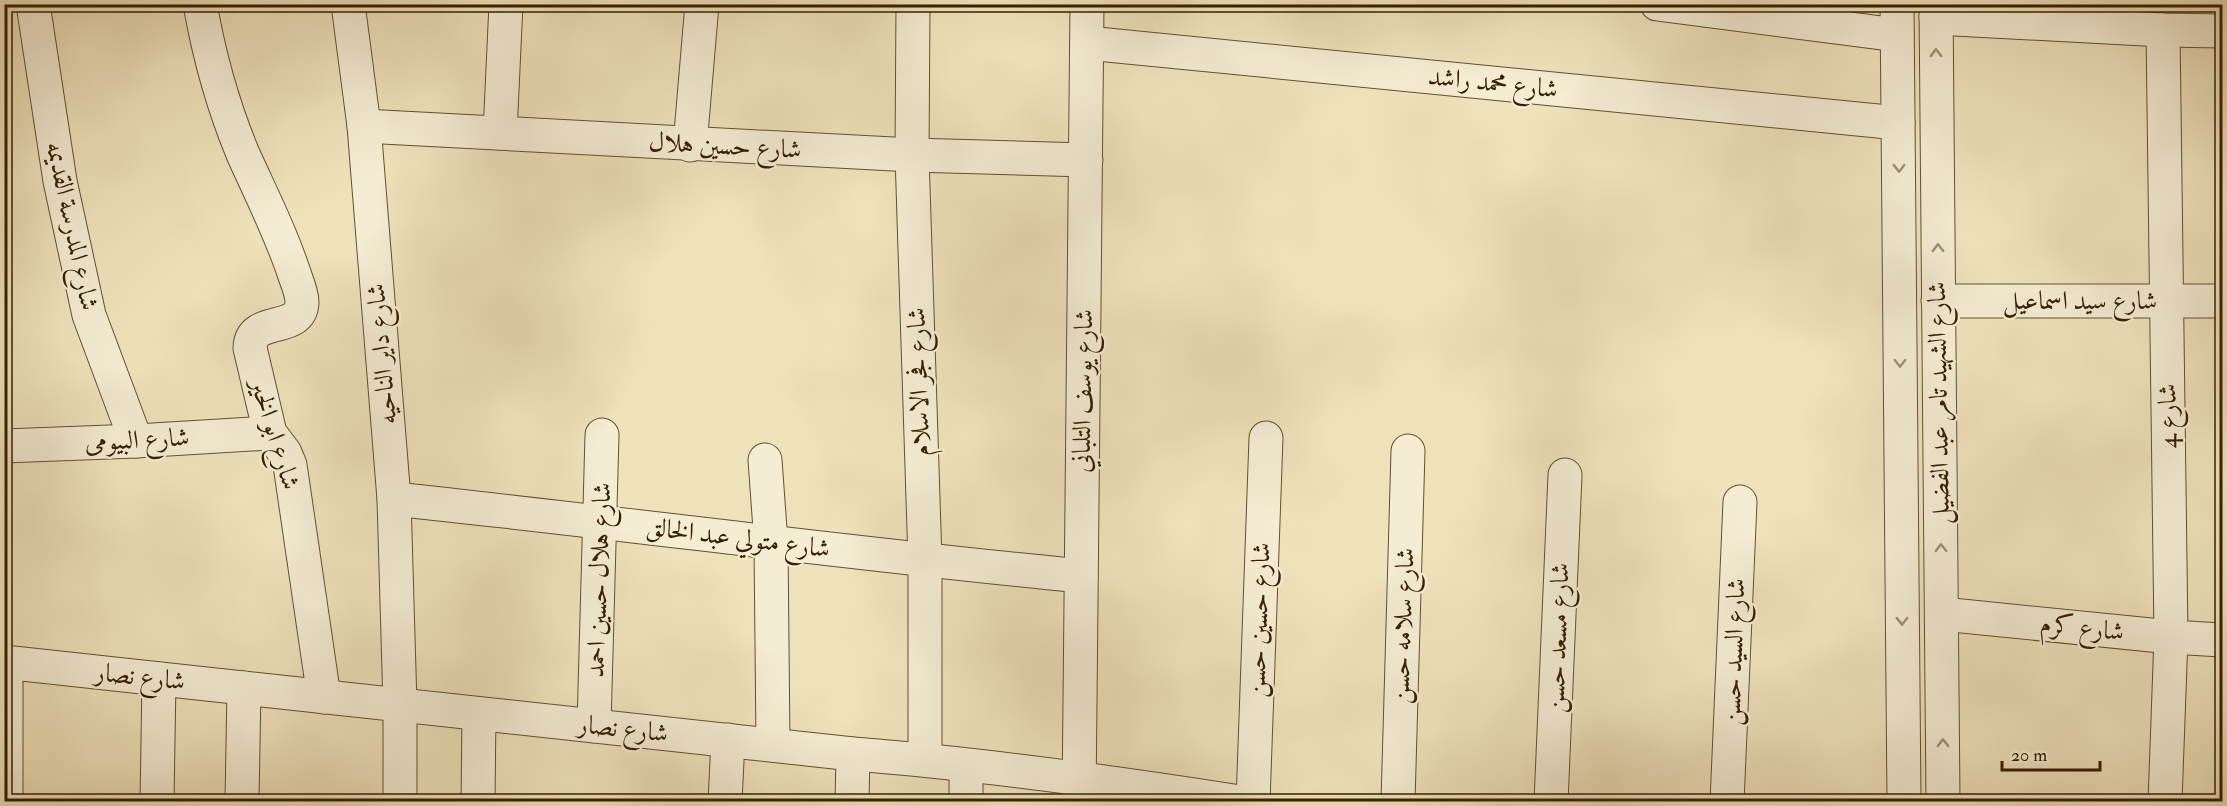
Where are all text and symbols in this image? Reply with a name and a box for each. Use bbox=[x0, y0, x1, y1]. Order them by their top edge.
one-way arrow bbox=[1930, 49, 1942, 58]
street label: شارع محمد راشد bbox=[1426, 60, 1559, 111]
street label: شارع حسين هلال bbox=[647, 126, 802, 171]
street label: شارع المدرسة القديمه bbox=[34, 139, 105, 314]
one-way arrow bbox=[1892, 163, 1905, 172]
one-way arrow bbox=[1932, 244, 1944, 253]
street label: شارع الشهيد تامر عبد الفضيل bbox=[1921, 281, 1962, 525]
street label: شارع داير الناحيه bbox=[360, 282, 409, 426]
street label: شارع سيد اسماعيل bbox=[2003, 285, 2157, 322]
street label: شارع فجر الاسلام bbox=[900, 307, 944, 457]
street label: شارع يوسف التلباني bbox=[1066, 309, 1105, 473]
one-way arrow bbox=[1894, 358, 1906, 367]
street label: شارع ابو الخير bbox=[237, 372, 307, 495]
street label: شارع 4 bbox=[2151, 383, 2190, 449]
street label: شارع البيومى bbox=[84, 421, 190, 464]
street label: شارع هلال حسين احمد bbox=[580, 482, 623, 678]
street label: شارع متولي عبد الخالق bbox=[644, 511, 832, 570]
street label: شارع حسين حسن bbox=[1240, 542, 1283, 698]
one-way arrow bbox=[1935, 544, 1947, 553]
street label: شارع سلامه حسن bbox=[1384, 547, 1427, 705]
street label: شارع مسعد حسن bbox=[1539, 562, 1582, 714]
street label: شارع السيد حسن bbox=[1715, 578, 1758, 726]
street label: شارع كرم bbox=[2038, 608, 2126, 654]
one-way arrow bbox=[1896, 616, 1908, 625]
street label: شارع نصار bbox=[90, 656, 187, 703]
street label: شارع نصار bbox=[573, 708, 670, 755]
scale bar bbox=[2002, 734, 2100, 772]
one-way arrow bbox=[1937, 739, 1949, 748]
text: 20 m bbox=[2011, 744, 2047, 767]

